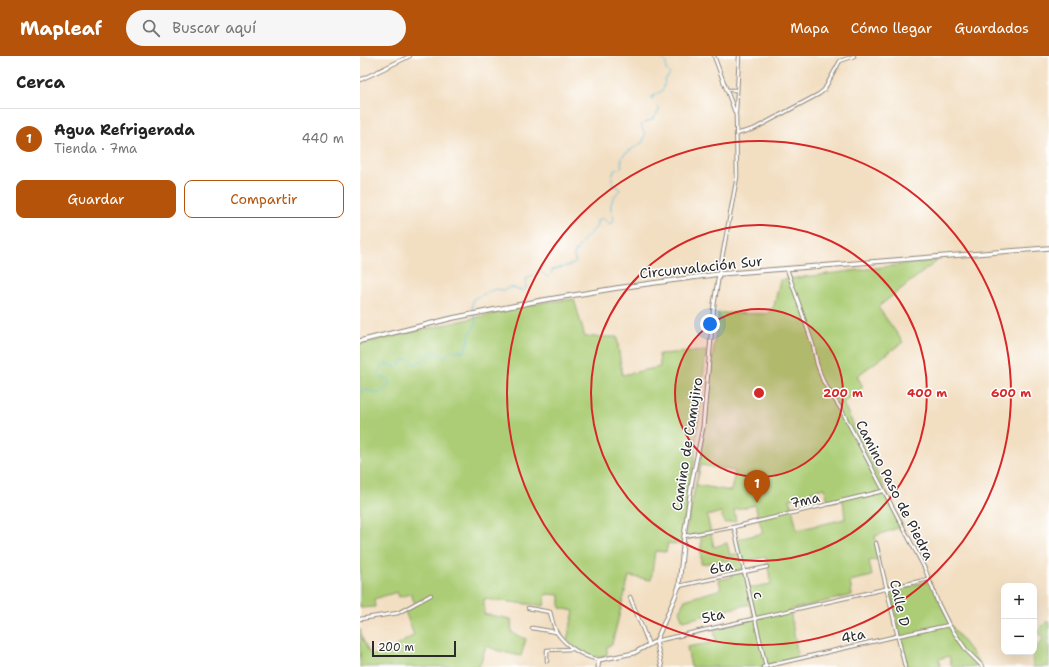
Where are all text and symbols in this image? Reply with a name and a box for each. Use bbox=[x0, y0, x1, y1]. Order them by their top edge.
search box bbox=[126, 10, 406, 46]
text: Mapleaf bbox=[20, 16, 102, 41]
icon: search bbox=[140, 17, 162, 39]
text: Buscar aquí bbox=[172, 18, 256, 38]
text: Mapa bbox=[790, 19, 829, 37]
text: Cómo llegar bbox=[851, 19, 932, 37]
text: Guardados bbox=[954, 19, 1029, 37]
text: Cerca bbox=[16, 71, 65, 93]
text: Agua Refrigerada bbox=[54, 120, 195, 140]
text: 1 bbox=[26, 130, 32, 147]
text: 440 m bbox=[302, 130, 344, 147]
text: Tienda · 7ma bbox=[54, 140, 137, 157]
button: Guardar bbox=[16, 180, 176, 218]
button: Compartir bbox=[184, 180, 344, 218]
street label: Circunvalación Sur bbox=[638, 252, 764, 282]
your location bbox=[700, 314, 720, 334]
street label: Camino de Camujiro bbox=[668, 376, 706, 512]
text: 200 m bbox=[823, 385, 863, 401]
text: 400 m bbox=[907, 385, 947, 401]
text: 600 m bbox=[991, 385, 1031, 401]
centre of rings bbox=[752, 386, 766, 400]
street label: Camino Paso de Piedra bbox=[852, 417, 938, 563]
pin: 1 bbox=[744, 470, 770, 503]
street label: 7ma bbox=[788, 488, 822, 512]
street label: 6ta bbox=[707, 556, 735, 578]
street label: Calle D bbox=[886, 578, 914, 628]
map controls bbox=[1001, 583, 1037, 655]
button: + bbox=[1001, 583, 1037, 619]
street label: c bbox=[749, 590, 769, 600]
street label: 5ta bbox=[700, 605, 727, 627]
button: − bbox=[1001, 619, 1037, 655]
street label: 4ta bbox=[839, 624, 867, 647]
scale bar bbox=[372, 639, 456, 658]
text: 200 m bbox=[378, 640, 414, 655]

